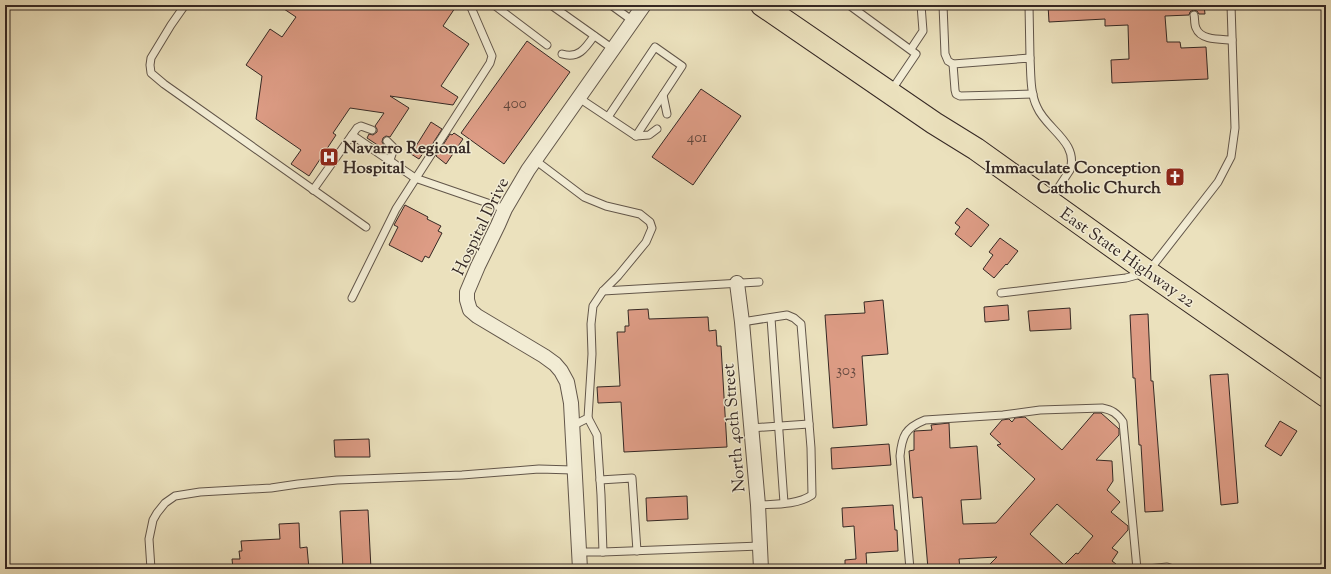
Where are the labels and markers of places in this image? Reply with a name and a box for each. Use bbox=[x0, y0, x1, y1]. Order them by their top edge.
place label: Navarro Regional Hospital bbox=[343, 137, 471, 181]
hospital icon: Navarro Regional Hospital bbox=[318, 146, 340, 168]
place label: Immaculate Conception Catholic Church bbox=[985, 157, 1162, 201]
church icon: Immaculate Conception Catholic Church bbox=[1164, 166, 1186, 188]

